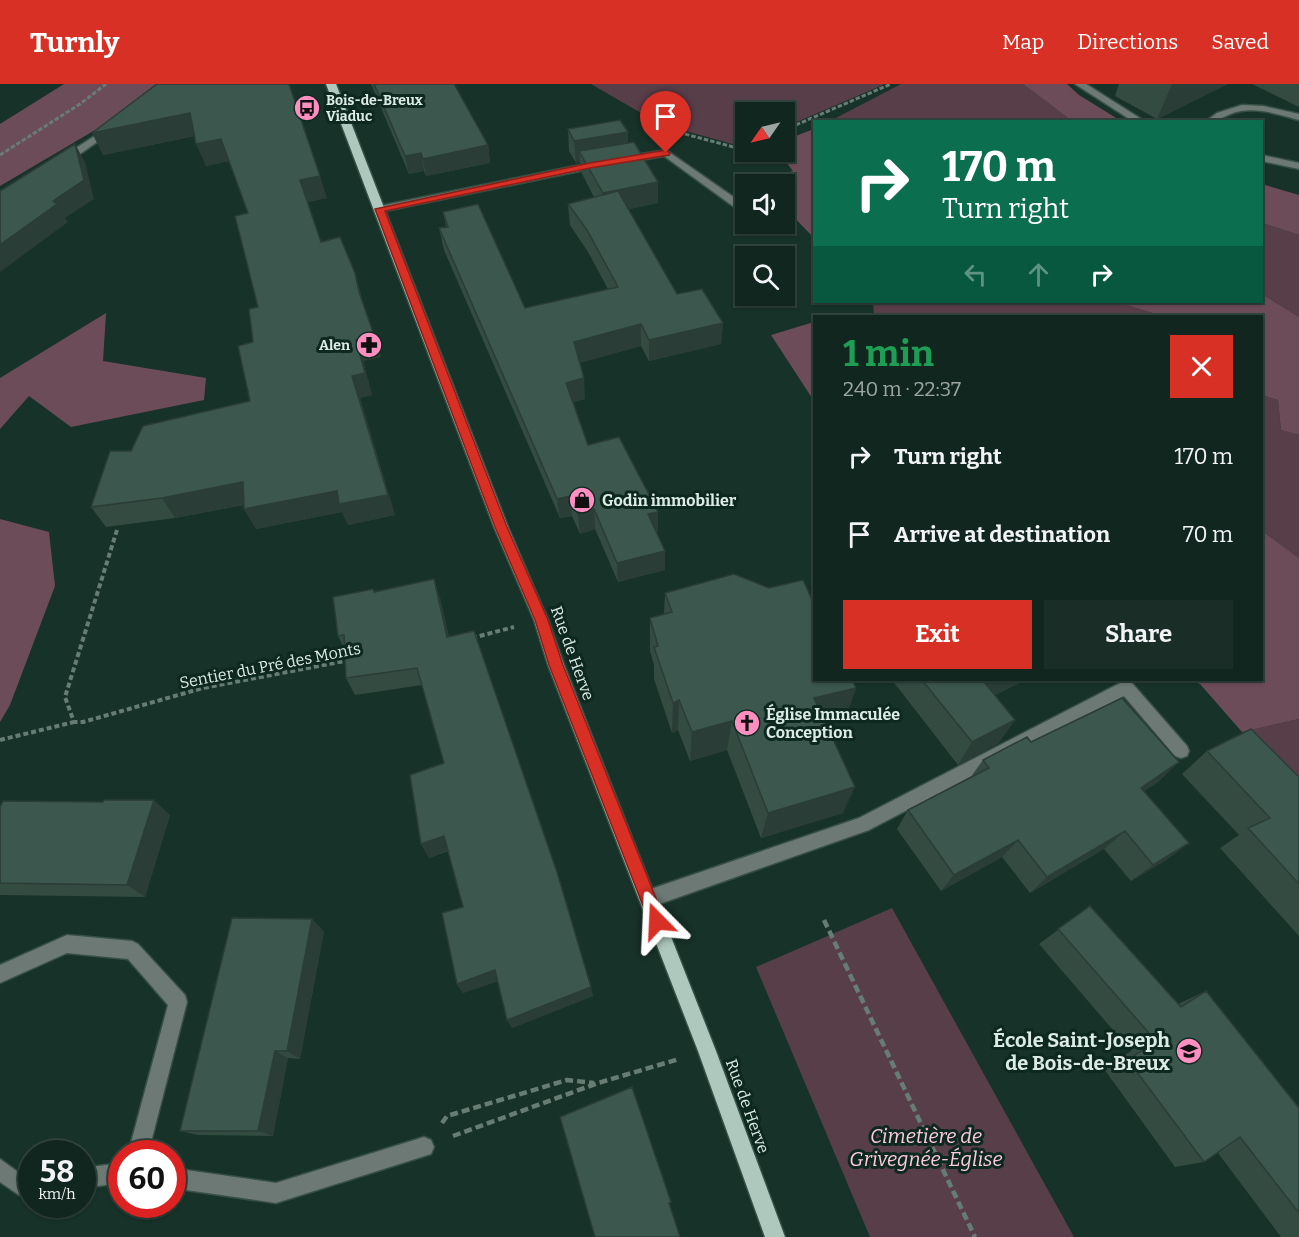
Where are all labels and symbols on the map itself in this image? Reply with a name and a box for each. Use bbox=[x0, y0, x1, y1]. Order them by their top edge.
pin bbox=[640, 91, 691, 153]
place label: Bois-de-Breux Viaduc bbox=[326, 92, 423, 125]
bus stop icon: Bois-de-Breux Viaduc bbox=[292, 93, 322, 123]
north arrow bbox=[735, 102, 795, 162]
pharmacy icon: Alen bbox=[354, 330, 384, 360]
place label: Alen bbox=[319, 337, 350, 354]
shop icon: Godin immobilier bbox=[567, 485, 597, 515]
place label: Godin immobilier bbox=[602, 491, 737, 510]
street label: Rue de Herve bbox=[547, 603, 598, 703]
street label: Sentier du Pré des Monts bbox=[178, 639, 362, 692]
place label: Église Immaculée Conception bbox=[766, 703, 900, 742]
church icon: Église Immaculée Conception bbox=[732, 708, 762, 738]
position arrow bbox=[625, 889, 689, 953]
place label: École Saint-Joseph de Bois-de-Breux bbox=[993, 1027, 1171, 1075]
school or university icon: École Saint-Joseph de Bois-de-Breux bbox=[1174, 1036, 1204, 1066]
street label: Rue de Herve bbox=[722, 1056, 773, 1156]
park label: Cimetière de Grivegnée-Église bbox=[849, 1124, 1003, 1171]
speed limit sign: 60 bbox=[108, 1140, 186, 1218]

